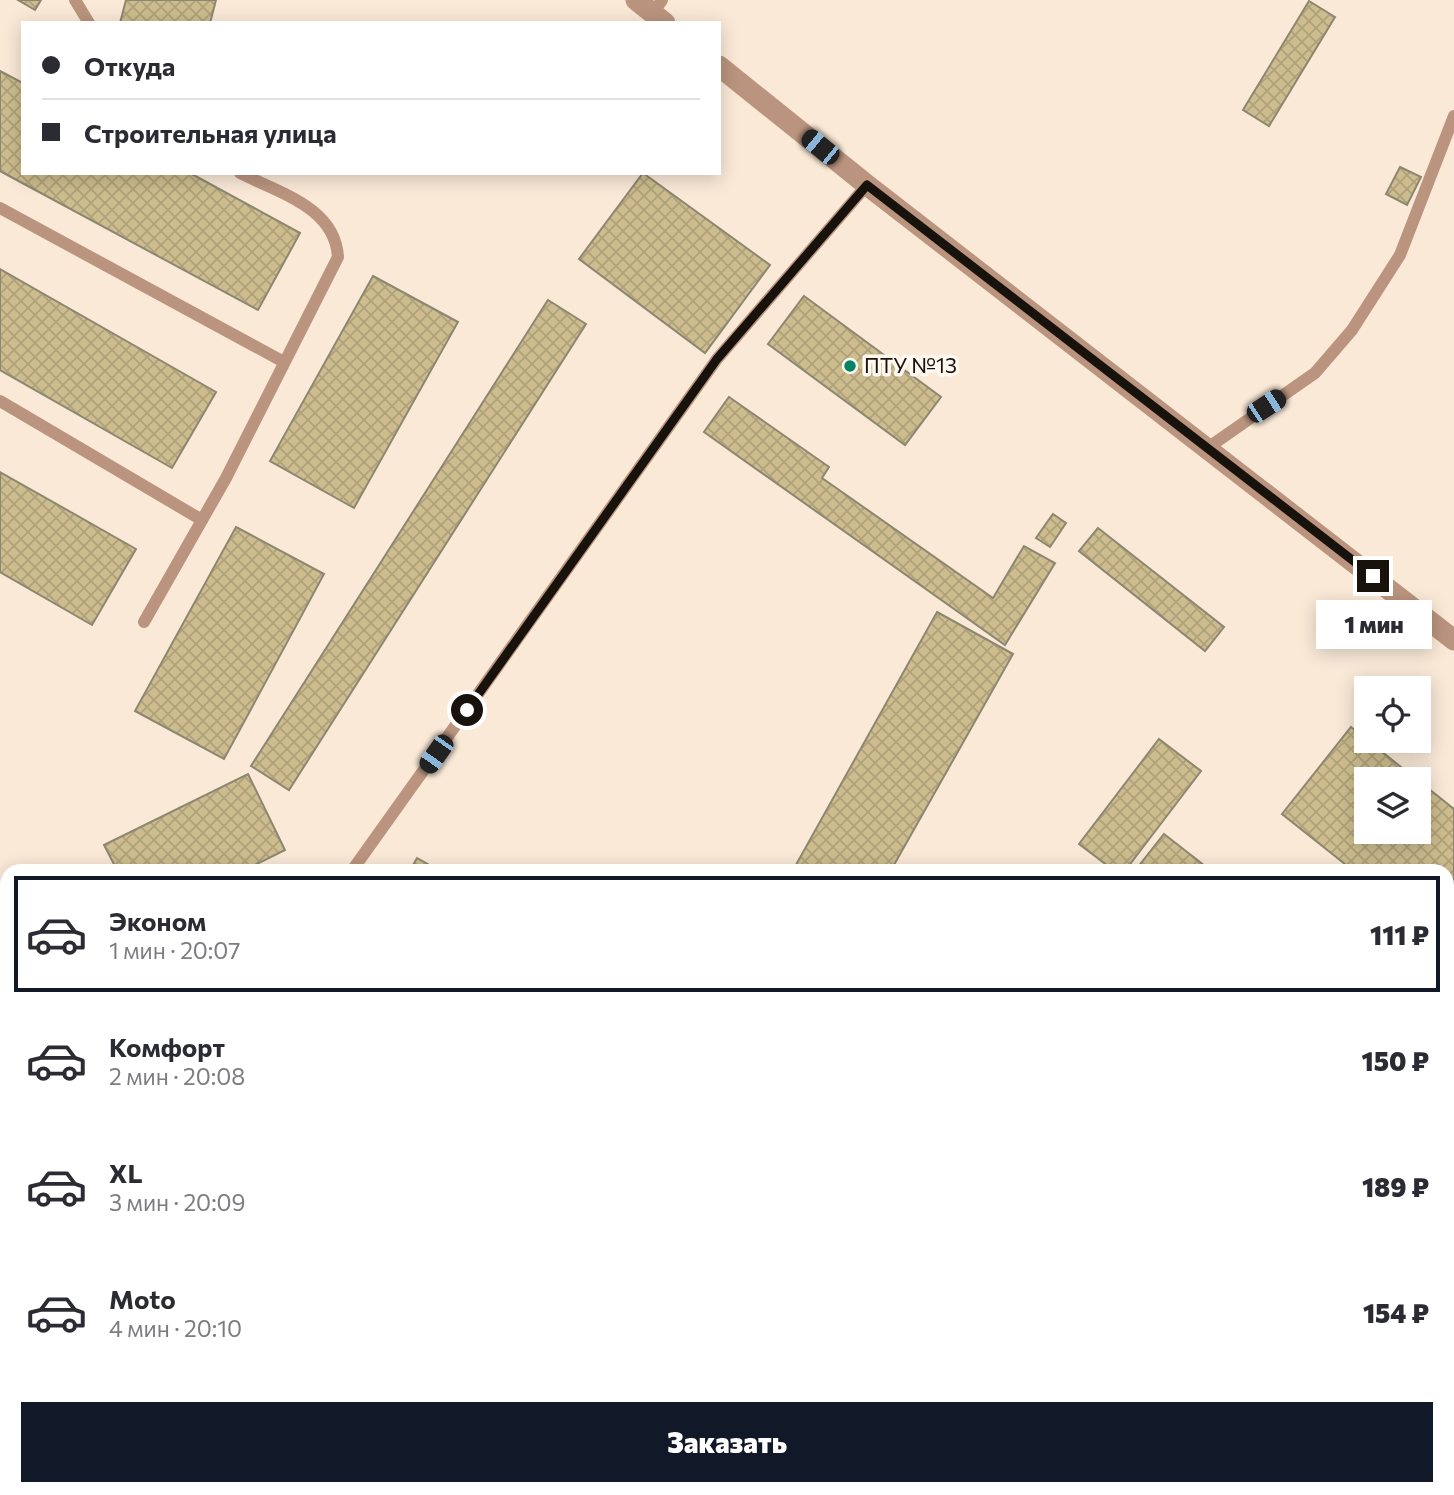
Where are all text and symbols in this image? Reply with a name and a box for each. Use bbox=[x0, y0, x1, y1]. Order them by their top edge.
text: Откуда bbox=[84, 50, 175, 81]
text: Строительная улица bbox=[84, 117, 336, 148]
car bbox=[798, 126, 843, 168]
place label: ПТУ №13 bbox=[864, 352, 957, 377]
marker: ПТУ №13 bbox=[842, 358, 858, 374]
car bbox=[1243, 386, 1290, 426]
route end bbox=[1357, 560, 1389, 592]
callout: 1 мин bbox=[1315, 600, 1431, 650]
text: 1 мин bbox=[1344, 610, 1404, 638]
map controls bbox=[1354, 676, 1431, 844]
button: locate bbox=[1354, 676, 1431, 753]
route start bbox=[451, 694, 483, 726]
car bbox=[416, 731, 457, 777]
button: layers bbox=[1354, 767, 1431, 844]
icon: car bbox=[25, 903, 88, 966]
text: Эконом bbox=[109, 905, 206, 936]
text: 111 ₽ bbox=[1370, 919, 1429, 950]
text: 1 мин · 20:07 bbox=[109, 936, 240, 964]
icon: car bbox=[25, 1029, 88, 1092]
text: Комфорт bbox=[109, 1031, 225, 1062]
text: 150 ₽ bbox=[1362, 1045, 1429, 1076]
text: 2 мин · 20:08 bbox=[109, 1062, 245, 1090]
icon: car bbox=[25, 1155, 88, 1218]
text: XL bbox=[109, 1157, 143, 1188]
text: 189 ₽ bbox=[1362, 1171, 1429, 1202]
text: 3 мин · 20:09 bbox=[109, 1188, 246, 1216]
icon: car bbox=[25, 1281, 88, 1344]
text: Moto bbox=[109, 1283, 176, 1314]
text: 154 ₽ bbox=[1363, 1297, 1429, 1328]
text: 4 мин · 20:10 bbox=[109, 1314, 242, 1342]
button: Заказать bbox=[21, 1402, 1433, 1482]

